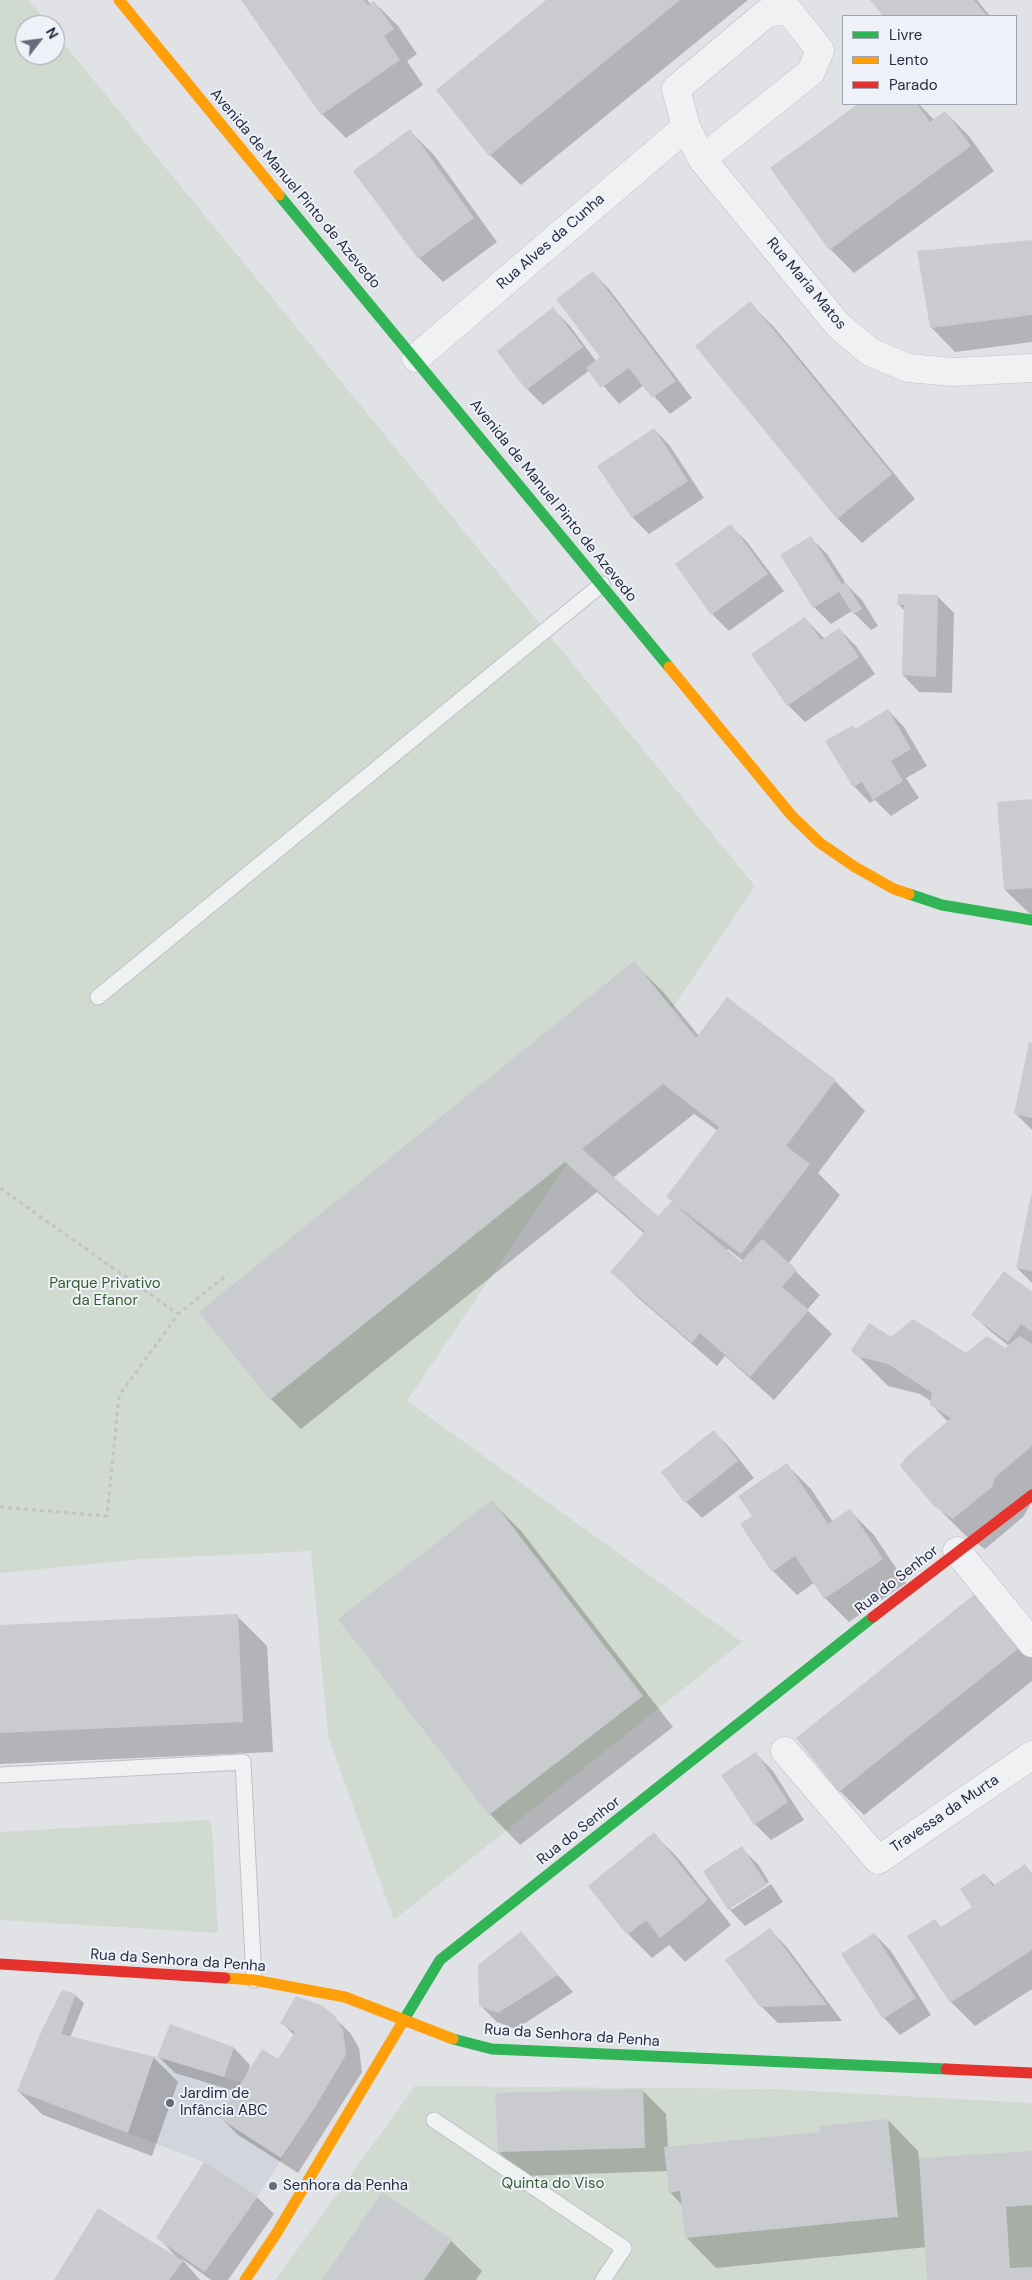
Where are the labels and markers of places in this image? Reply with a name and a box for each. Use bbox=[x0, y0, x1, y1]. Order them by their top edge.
place label: Jardim de Infância ABC bbox=[180, 2085, 268, 2120]
marker: Jardim de Infância ABC bbox=[164, 2097, 176, 2109]
place label: Senhora da Penha bbox=[283, 2177, 408, 2195]
marker: Senhora da Penha bbox=[267, 2180, 279, 2192]

